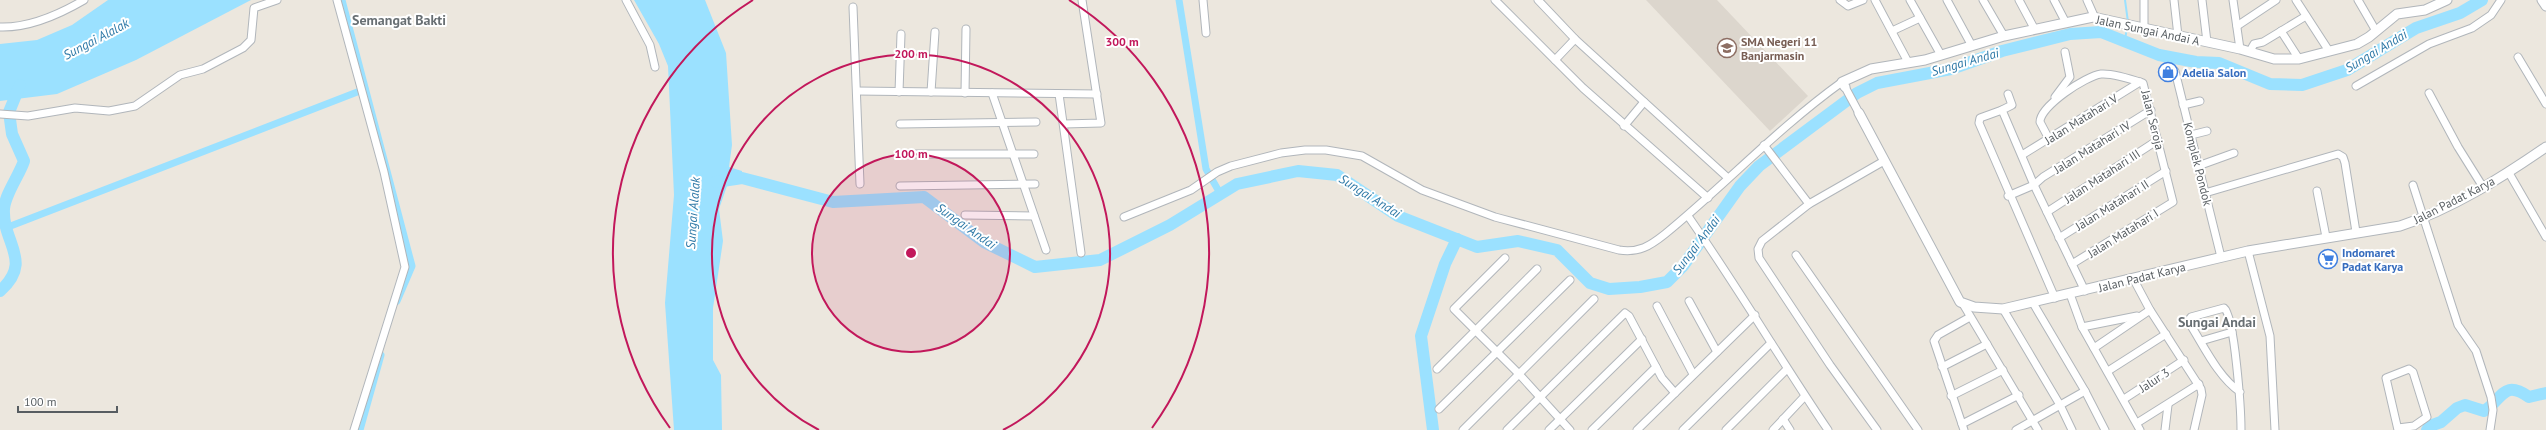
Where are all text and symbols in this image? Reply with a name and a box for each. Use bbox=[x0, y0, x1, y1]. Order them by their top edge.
district label: Semangat Bakti bbox=[352, 11, 446, 29]
street label: Jalan Sungai Andai A bbox=[2094, 11, 2201, 48]
water label: Sungai Alalak bbox=[60, 14, 133, 63]
water label: Sungai Andai bbox=[2342, 25, 2411, 76]
text: 300 m bbox=[1105, 34, 1139, 49]
place label: SMA Negeri 11 Banjarmasin bbox=[1741, 34, 1817, 63]
school or university icon: SMA Negeri 11 Banjarmasin bbox=[1716, 37, 1738, 59]
water label: Sungai Andai bbox=[1929, 44, 2001, 80]
text: 200 m bbox=[894, 46, 928, 61]
shop icon: Adelia Salon bbox=[2157, 61, 2179, 83]
place label: Adelia Salon bbox=[2182, 65, 2246, 80]
street label: Jalan Seroja bbox=[2138, 88, 2168, 151]
street label: Jalan Matahari V bbox=[2041, 90, 2121, 148]
street label: Jalan Matahari IV bbox=[2050, 117, 2133, 177]
street label: Komplek Pondok bbox=[2180, 121, 2216, 208]
text: 100 m bbox=[894, 146, 928, 161]
street label: Jalan Matahari III bbox=[2061, 146, 2143, 206]
water label: Sungai Andai bbox=[1336, 170, 1405, 222]
street label: Jalan Padat Karya bbox=[2410, 173, 2497, 227]
water label: Sungai Alalak bbox=[682, 175, 704, 250]
water label: Sungai Andai bbox=[933, 199, 1000, 253]
street label: Jalan Matahari II bbox=[2084, 205, 2161, 261]
street label: Jalan Matahari I bbox=[2085, 206, 2161, 260]
water label: Sungai Andai bbox=[1668, 212, 1724, 278]
place label: Indomaret Padat Karya bbox=[2342, 245, 2403, 274]
centre of rings bbox=[904, 246, 918, 260]
supermarket icon: Indomaret Padat Karya bbox=[2317, 248, 2339, 270]
street label: Jalan Padat Karya bbox=[2096, 259, 2187, 295]
district label: Sungai Andai bbox=[2178, 313, 2256, 331]
street label: Jalur 3 bbox=[2135, 365, 2172, 396]
scale bar bbox=[18, 388, 117, 414]
text: 100 m bbox=[24, 394, 57, 409]

